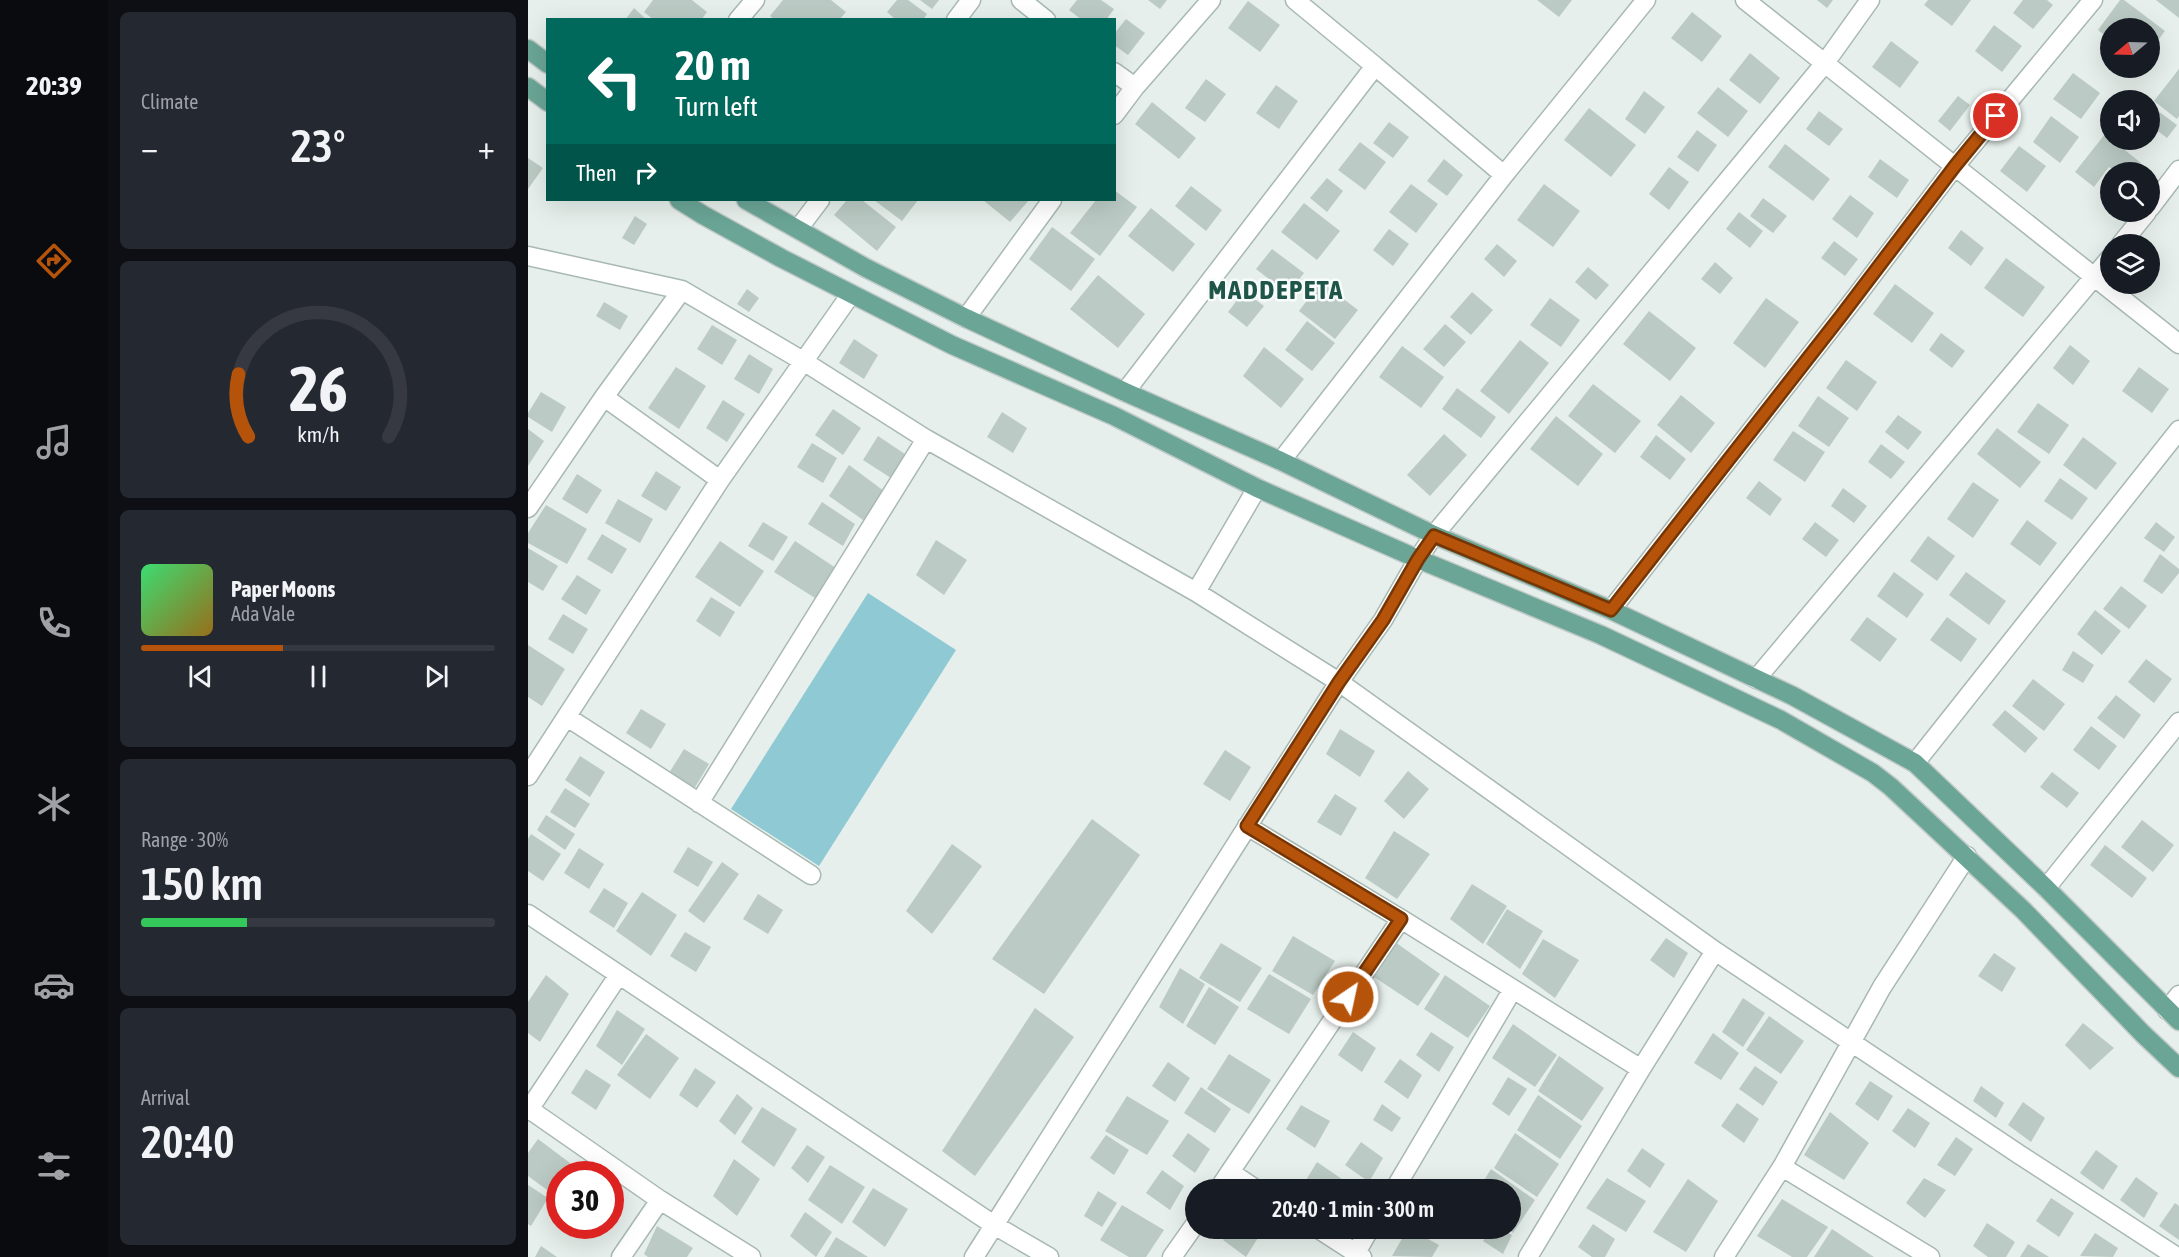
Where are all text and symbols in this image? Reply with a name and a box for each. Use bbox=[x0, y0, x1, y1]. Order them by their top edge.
north arrow bbox=[2100, 18, 2160, 78]
map controls bbox=[2100, 18, 2160, 294]
text: 20 m bbox=[675, 41, 750, 89]
icon: left bbox=[576, 42, 654, 120]
text: 20:39 bbox=[26, 70, 82, 101]
text: Climate bbox=[141, 90, 198, 113]
pin bbox=[1970, 90, 2021, 141]
button: sound bbox=[2100, 90, 2160, 150]
text: Turn left bbox=[675, 91, 758, 122]
icon: arrive bbox=[1979, 99, 2012, 132]
text: 23° bbox=[291, 120, 345, 172]
text: − bbox=[141, 128, 158, 166]
text: + bbox=[478, 128, 495, 166]
icon: right bbox=[629, 156, 662, 189]
text: Then bbox=[576, 160, 617, 186]
button: search bbox=[2100, 162, 2160, 222]
button: layers bbox=[2100, 234, 2160, 294]
icon: directions bbox=[33, 240, 75, 282]
district label: MADDEPETA bbox=[1208, 274, 1344, 305]
text: 26 bbox=[289, 353, 347, 424]
icon: music bbox=[33, 421, 75, 463]
text: km/h bbox=[297, 422, 339, 447]
text: Paper Moons bbox=[231, 576, 335, 602]
icon: phone bbox=[33, 602, 75, 644]
text: Ada Vale bbox=[231, 602, 295, 625]
icon: previous bbox=[184, 660, 217, 693]
icon: pause bbox=[302, 660, 335, 693]
icon: next bbox=[420, 660, 453, 693]
icon: climate bbox=[33, 783, 75, 825]
text: Range · 30% bbox=[141, 828, 228, 851]
text: 150 km bbox=[141, 858, 263, 910]
icon: car bbox=[33, 964, 75, 1006]
position arrow bbox=[1316, 965, 1380, 1029]
text: Arrival bbox=[141, 1086, 190, 1109]
text: 20:40 bbox=[141, 1116, 235, 1168]
icon: filters bbox=[33, 1145, 75, 1187]
speed limit sign: 30 bbox=[546, 1161, 624, 1239]
text: 20:40 · 1 min · 300 m bbox=[1272, 1196, 1434, 1222]

